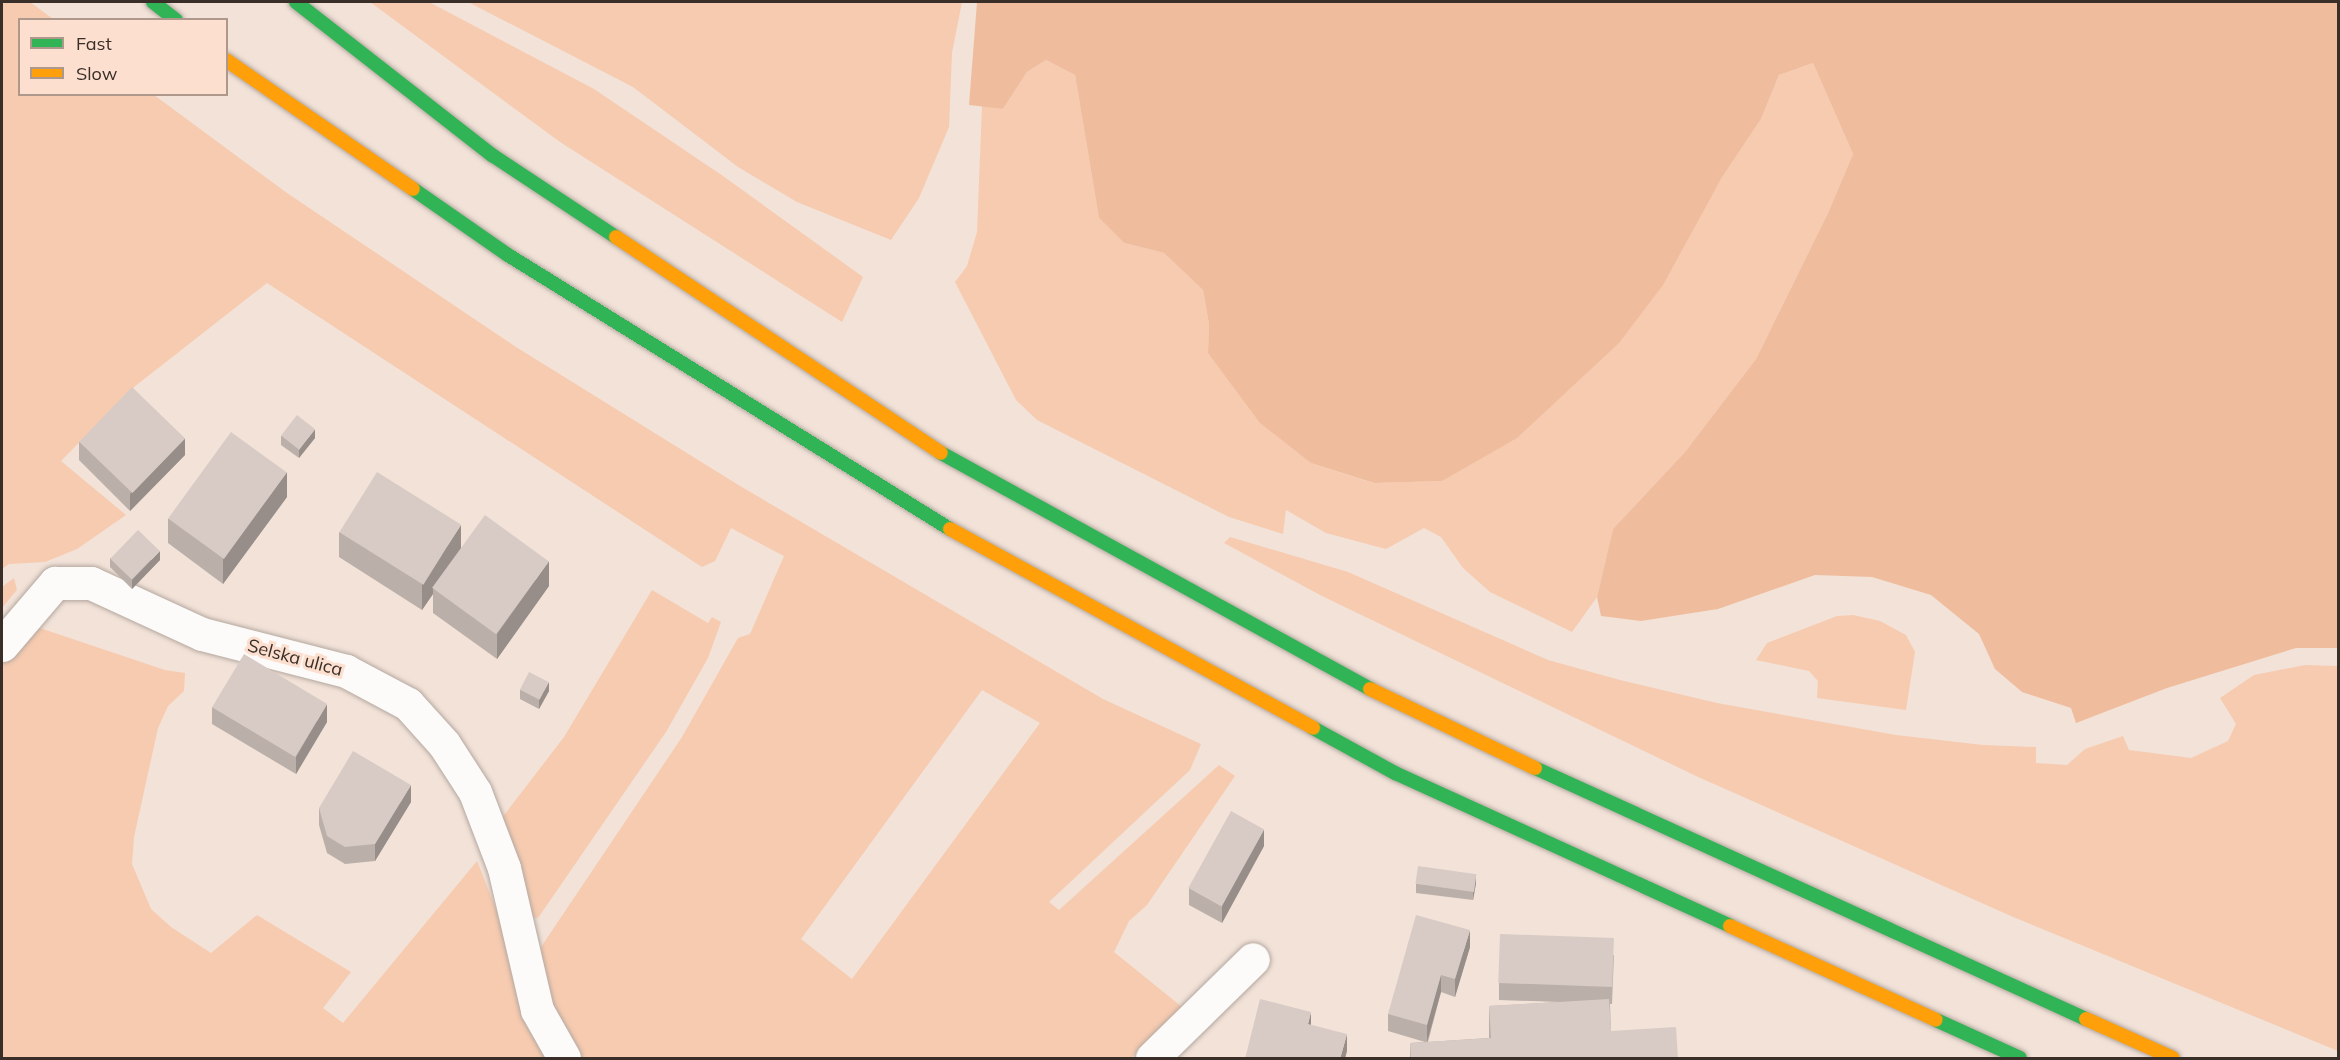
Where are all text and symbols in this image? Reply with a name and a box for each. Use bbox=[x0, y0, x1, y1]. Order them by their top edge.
legend bbox=[18, 18, 228, 96]
text: Fast bbox=[76, 32, 112, 55]
text: Slow bbox=[76, 62, 117, 85]
street label: Selska ulica bbox=[245, 635, 345, 681]

